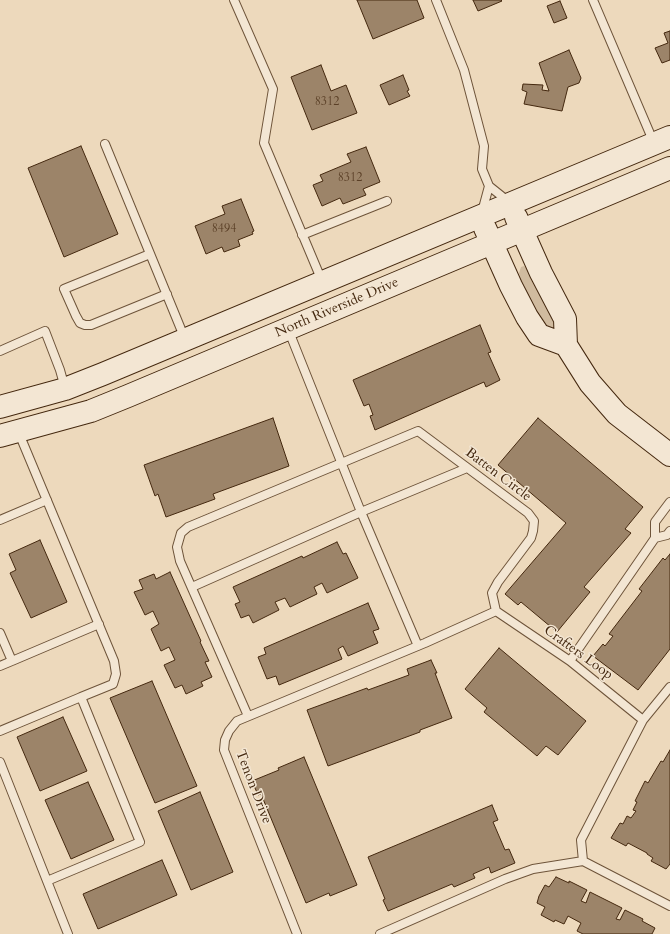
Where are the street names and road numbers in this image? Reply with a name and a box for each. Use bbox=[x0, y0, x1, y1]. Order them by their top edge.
street label: North Riverside Drive bbox=[273, 274, 401, 342]
street label: Batten Circle bbox=[462, 445, 534, 505]
street label: Crafters Loop bbox=[540, 622, 616, 684]
street label: Tenon Drive bbox=[231, 748, 275, 826]

